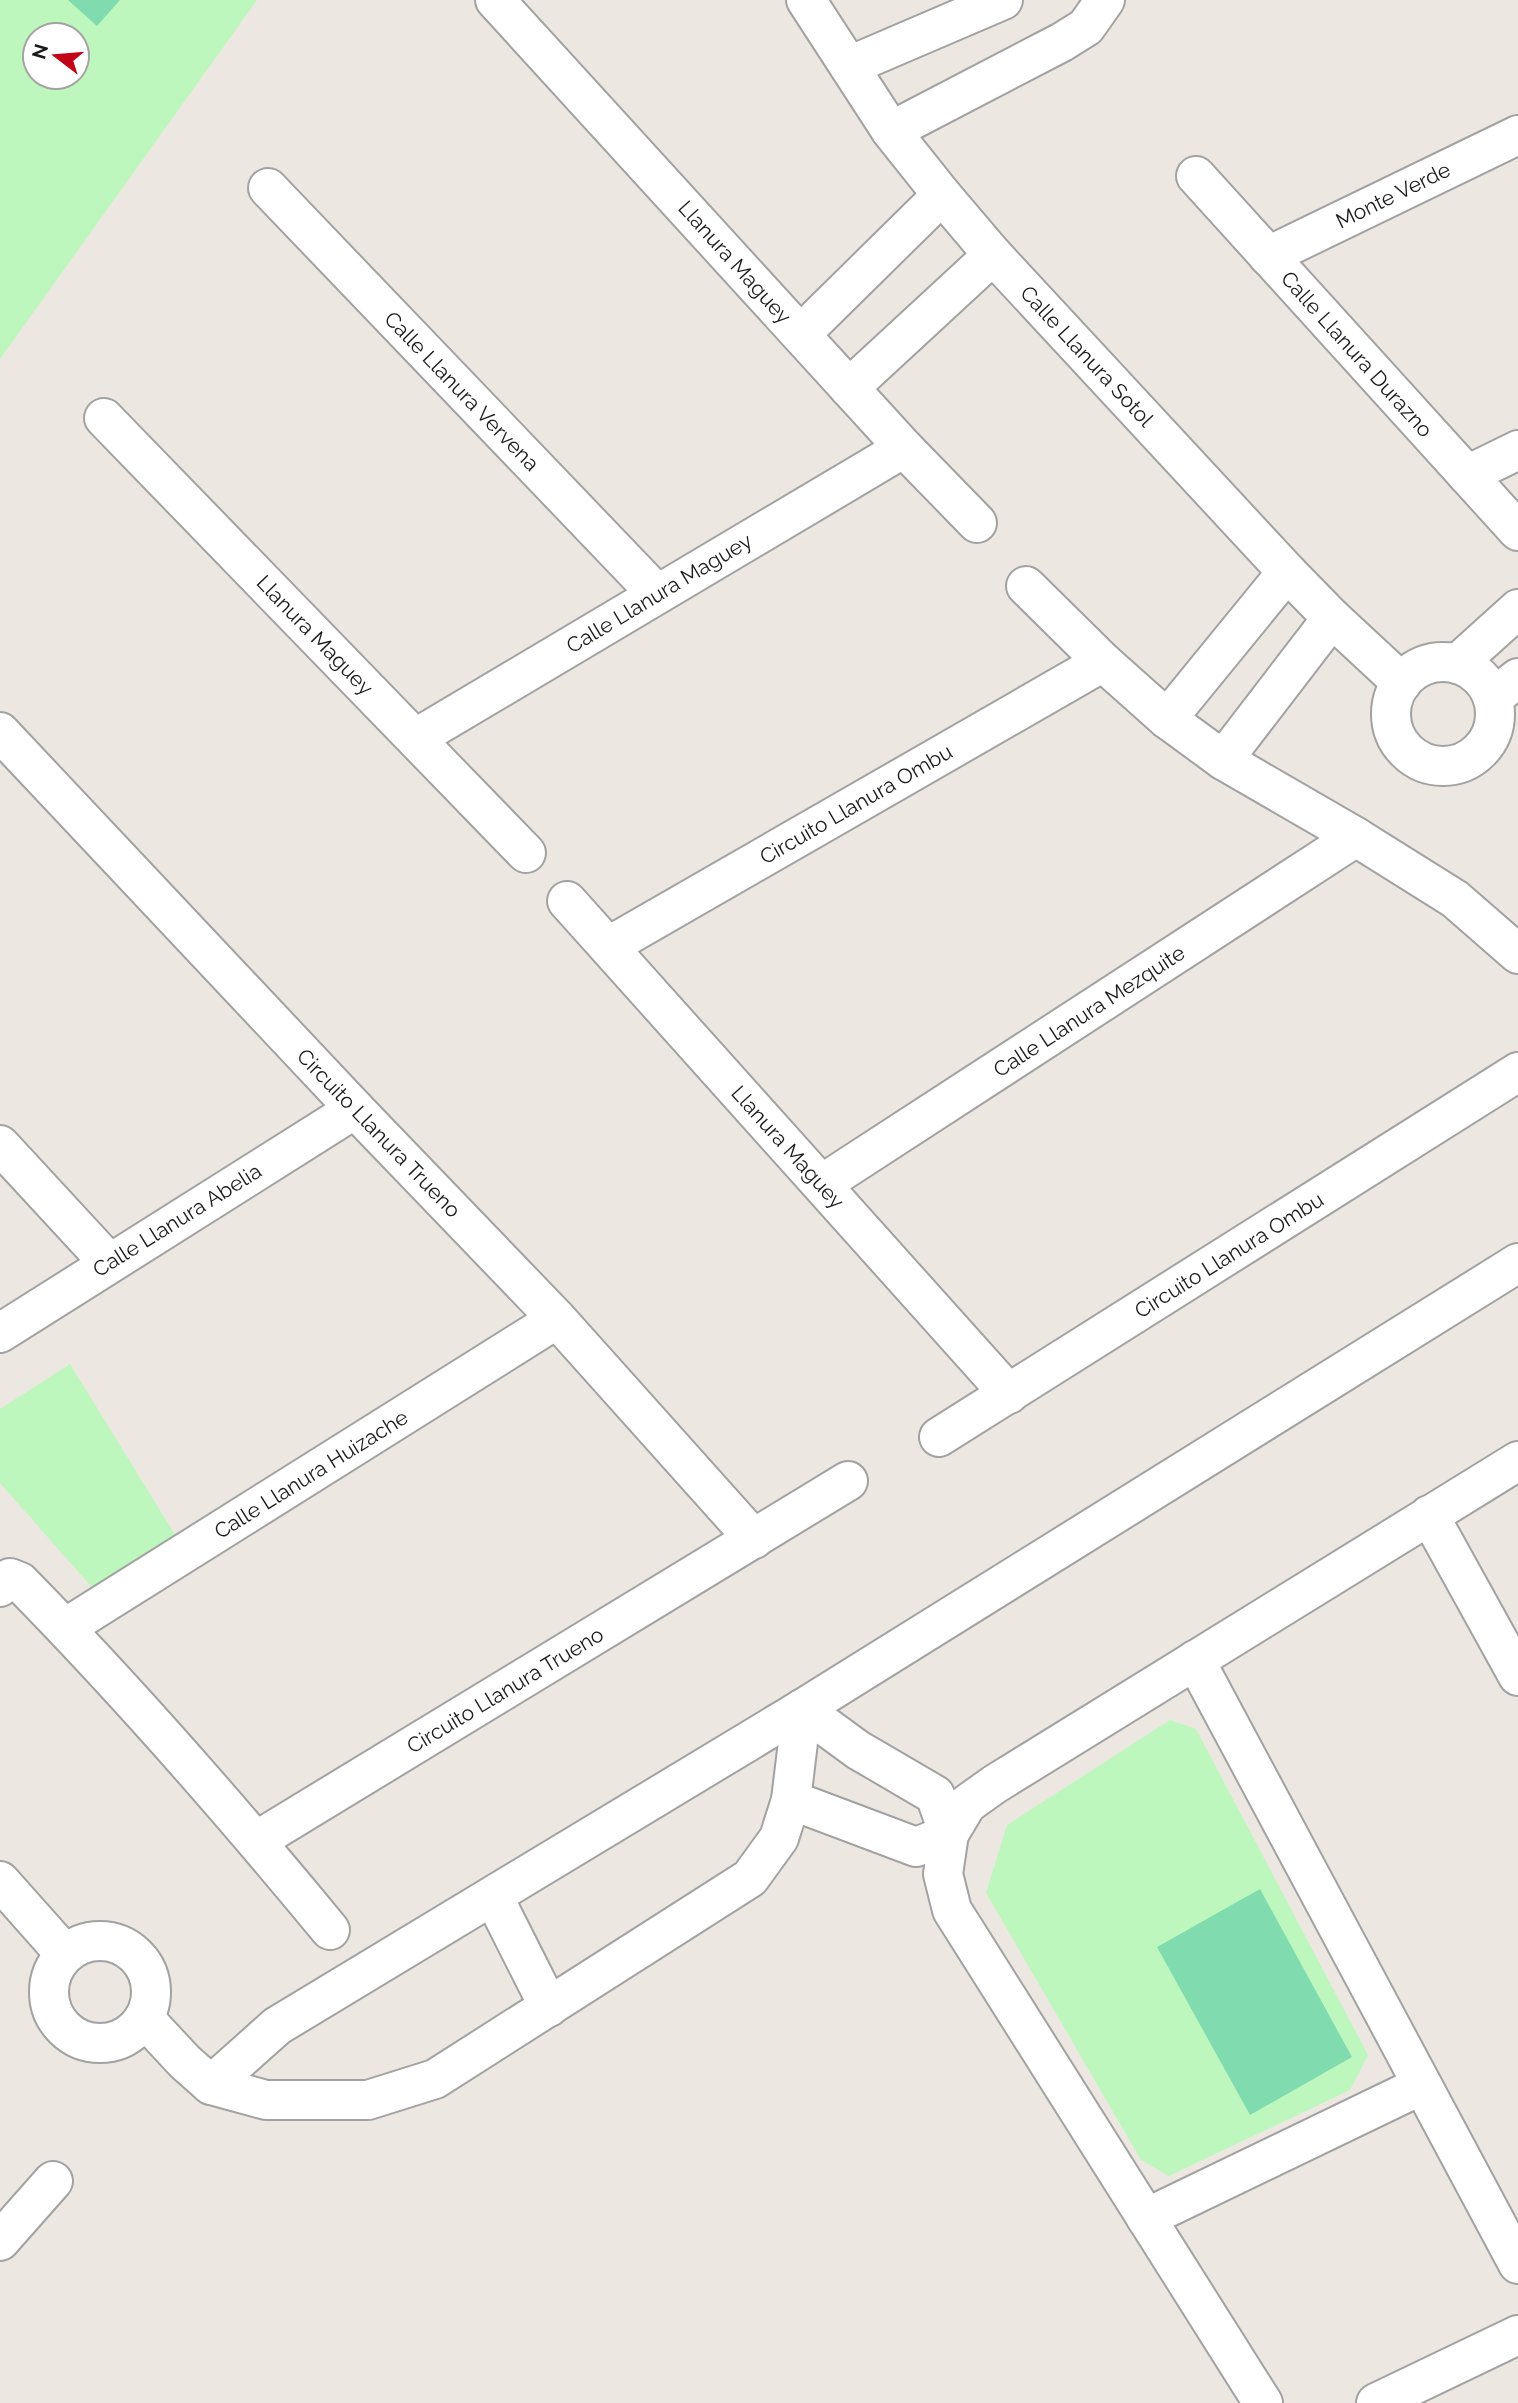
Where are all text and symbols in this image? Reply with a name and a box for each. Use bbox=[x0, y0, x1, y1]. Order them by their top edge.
north arrow bbox=[21, 21, 91, 91]
text: N bbox=[27, 41, 52, 61]
street label: Monte Verde bbox=[1332, 157, 1454, 233]
street label: Llanura Maguey bbox=[673, 195, 797, 329]
street label: Calle Llanura Durazno bbox=[1276, 266, 1438, 442]
street label: Calle Llanura Sotol bbox=[1015, 280, 1159, 432]
street label: Calle Llanura Vervena bbox=[379, 306, 545, 476]
street label: Calle Llanura Maguey bbox=[562, 528, 756, 658]
street label: Llanura Maguey bbox=[252, 570, 378, 700]
street label: Circuito Llanura Ombu bbox=[755, 739, 957, 869]
street label: Calle Llanura Mezquite bbox=[989, 940, 1189, 1082]
street label: Circuito Llanura Trueno bbox=[292, 1043, 466, 1223]
street label: Llanura Maguey bbox=[726, 1080, 850, 1214]
street label: Calle Llanura Abelia bbox=[88, 1158, 266, 1282]
street label: Circuito Llanura Ombu bbox=[1130, 1187, 1328, 1323]
street label: Calle Llanura Huizache bbox=[210, 1404, 412, 1544]
street label: Circuito Llanura Trueno bbox=[402, 1621, 608, 1759]

